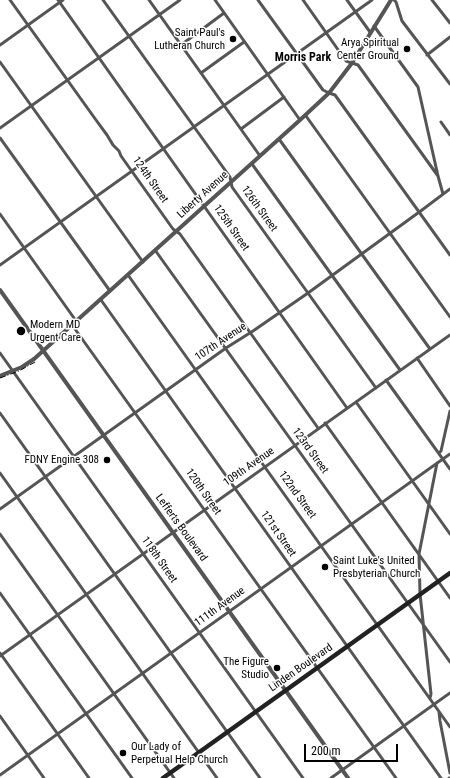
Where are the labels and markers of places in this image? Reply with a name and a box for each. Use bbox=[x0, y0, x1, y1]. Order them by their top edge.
place label: Saint Paul's Lutheran Church bbox=[154, 26, 225, 52]
marker: Saint Paul's Lutheran Church bbox=[228, 34, 238, 44]
place label: Arya Spiritual Center Ground bbox=[337, 36, 399, 62]
marker: Arya Spiritual Center Ground bbox=[402, 44, 412, 54]
place label: Modern MD Urgent Care bbox=[30, 318, 81, 344]
marker: Modern MD Urgent Care bbox=[15, 325, 27, 337]
place label: FDNY Engine 308 bbox=[24, 453, 99, 467]
marker: FDNY Engine 308 bbox=[102, 455, 112, 465]
place label: Saint Luke's United Presbyterian Church bbox=[333, 554, 420, 580]
marker: Saint Luke's United Presbyterian Church bbox=[320, 562, 330, 572]
place label: The Figure Studio bbox=[223, 655, 269, 681]
marker: The Figure Studio bbox=[272, 663, 282, 673]
place label: Our Lady of Perpetual Help Church bbox=[131, 740, 228, 766]
marker: Our Lady of Perpetual Help Church bbox=[118, 748, 128, 758]

